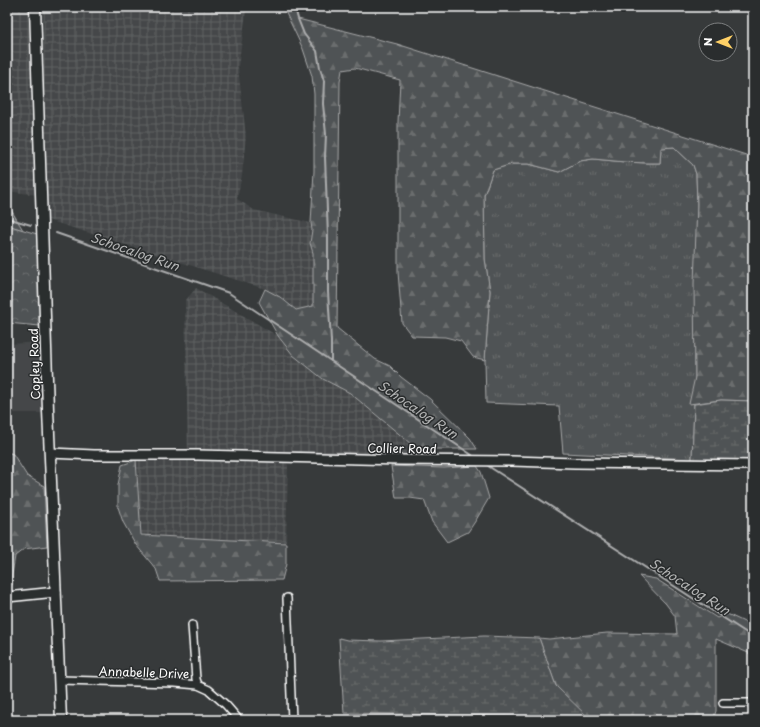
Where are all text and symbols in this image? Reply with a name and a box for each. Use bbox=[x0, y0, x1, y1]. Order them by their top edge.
north arrow bbox=[698, 22, 738, 62]
text: N bbox=[699, 37, 716, 46]
water label: Schocalog Run bbox=[88, 227, 183, 275]
street label: Copley Road bbox=[24, 328, 44, 400]
water label: Schocalog Run bbox=[374, 375, 463, 443]
street label: Collier Road bbox=[367, 438, 437, 458]
water label: Schocalog Run bbox=[646, 553, 735, 620]
street label: Annabelle Drive bbox=[98, 661, 190, 683]

